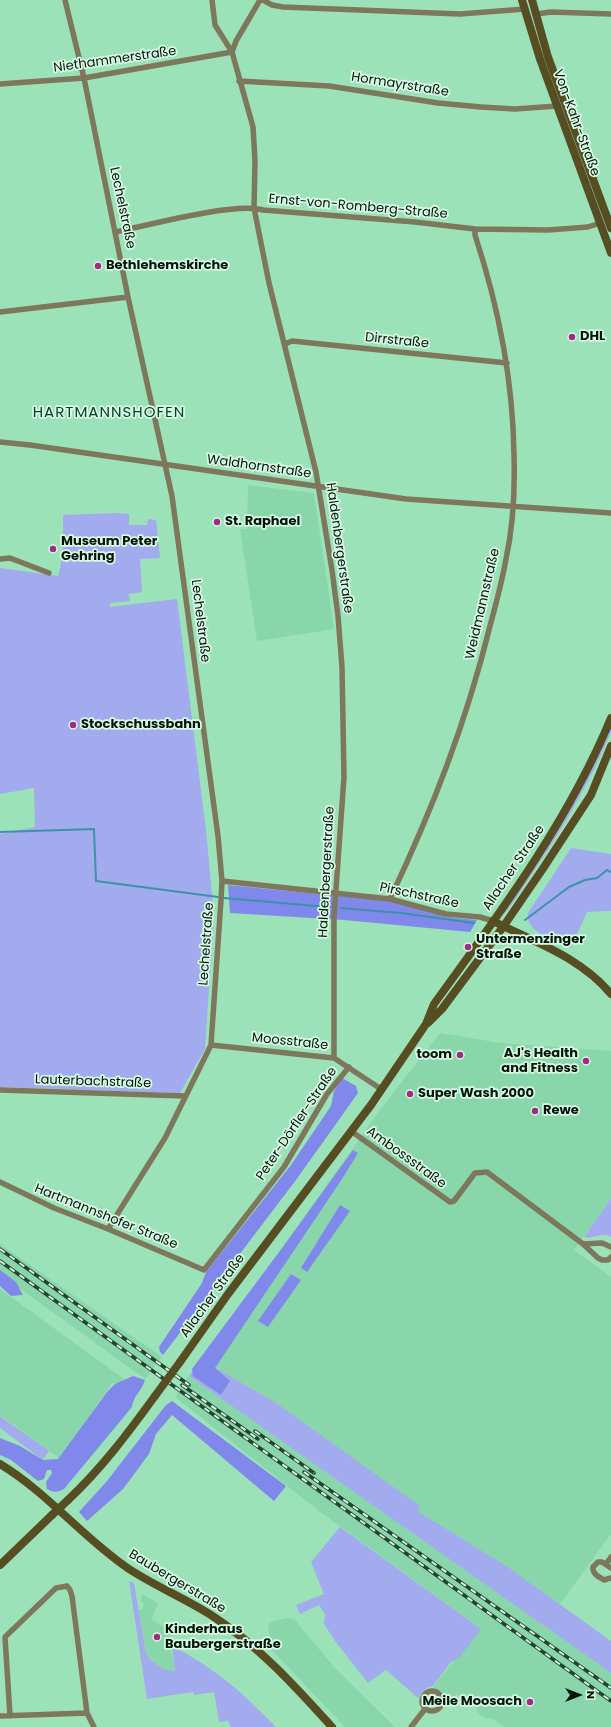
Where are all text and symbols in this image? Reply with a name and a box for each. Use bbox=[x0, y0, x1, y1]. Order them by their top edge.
street label: Niethammerstraße bbox=[53, 44, 177, 76]
street label: Von-Kahr-Straße bbox=[549, 68, 603, 178]
street label: Hormayrstraße bbox=[350, 70, 450, 100]
street label: Lechelstraße bbox=[106, 166, 138, 250]
street label: Ernst-von-Romberg-Straße bbox=[268, 191, 448, 223]
place label: Bethlehemskirche bbox=[106, 258, 228, 274]
marker: Bethlehemskirche bbox=[93, 261, 103, 271]
place label: DHL bbox=[580, 329, 605, 345]
street label: Dirrstraße bbox=[364, 330, 430, 352]
marker: DHL bbox=[567, 332, 577, 342]
district label: HARTMANNSHOFEN bbox=[33, 404, 185, 422]
street label: Waldhornstraße bbox=[206, 452, 312, 482]
street label: Haldenbergerstraße bbox=[322, 482, 356, 614]
place label: St. Raphael bbox=[225, 514, 300, 530]
marker: St. Raphael bbox=[212, 517, 222, 527]
place label: Museum Peter Gehring bbox=[61, 534, 157, 565]
marker: Museum Peter Gehring bbox=[48, 544, 58, 554]
street label: Weidmannstraße bbox=[463, 547, 503, 661]
street label: Lechelstraße bbox=[187, 579, 213, 663]
place label: Stockschussbahn bbox=[81, 717, 201, 733]
marker: Stockschussbahn bbox=[68, 720, 78, 730]
street label: Haldenbergerstraße bbox=[316, 806, 338, 938]
street label: Allacher Straße bbox=[480, 822, 548, 914]
street label: Pirschstraße bbox=[378, 880, 460, 912]
street label: Lechelstraße bbox=[196, 902, 218, 986]
place label: Untermenzinger Straße bbox=[476, 932, 585, 963]
marker: Untermenzinger Straße bbox=[463, 942, 473, 952]
street label: Moosstraße bbox=[251, 1030, 329, 1054]
place label: AJ's Health and Fitness bbox=[501, 1046, 578, 1077]
place label: toom bbox=[416, 1047, 452, 1063]
marker: toom bbox=[455, 1050, 465, 1060]
marker: AJ's Health and Fitness bbox=[581, 1056, 591, 1066]
street label: Peter-Dörfler-Straße bbox=[253, 1064, 341, 1184]
street label: Lauterbachstraße bbox=[35, 1072, 151, 1092]
place label: Super Wash 2000 bbox=[418, 1086, 534, 1102]
marker: Super Wash 2000 bbox=[405, 1089, 415, 1099]
place label: Rewe bbox=[543, 1103, 579, 1119]
marker: Rewe bbox=[530, 1106, 540, 1116]
street label: Ambossstraße bbox=[363, 1124, 449, 1192]
street label: Hartmannshofer Straße bbox=[32, 1181, 180, 1253]
street label: Allacher Straße bbox=[177, 1251, 249, 1341]
street label: Baubergerstraße bbox=[126, 1547, 228, 1617]
place label: Kinderhaus Baubergerstraße bbox=[165, 1622, 281, 1653]
marker: Kinderhaus Baubergerstraße bbox=[152, 1632, 162, 1642]
north arrow bbox=[559, 1675, 599, 1715]
text: N bbox=[583, 1691, 599, 1699]
place label: Meile Moosach bbox=[422, 1694, 522, 1710]
marker: Meile Moosach bbox=[525, 1697, 535, 1707]

